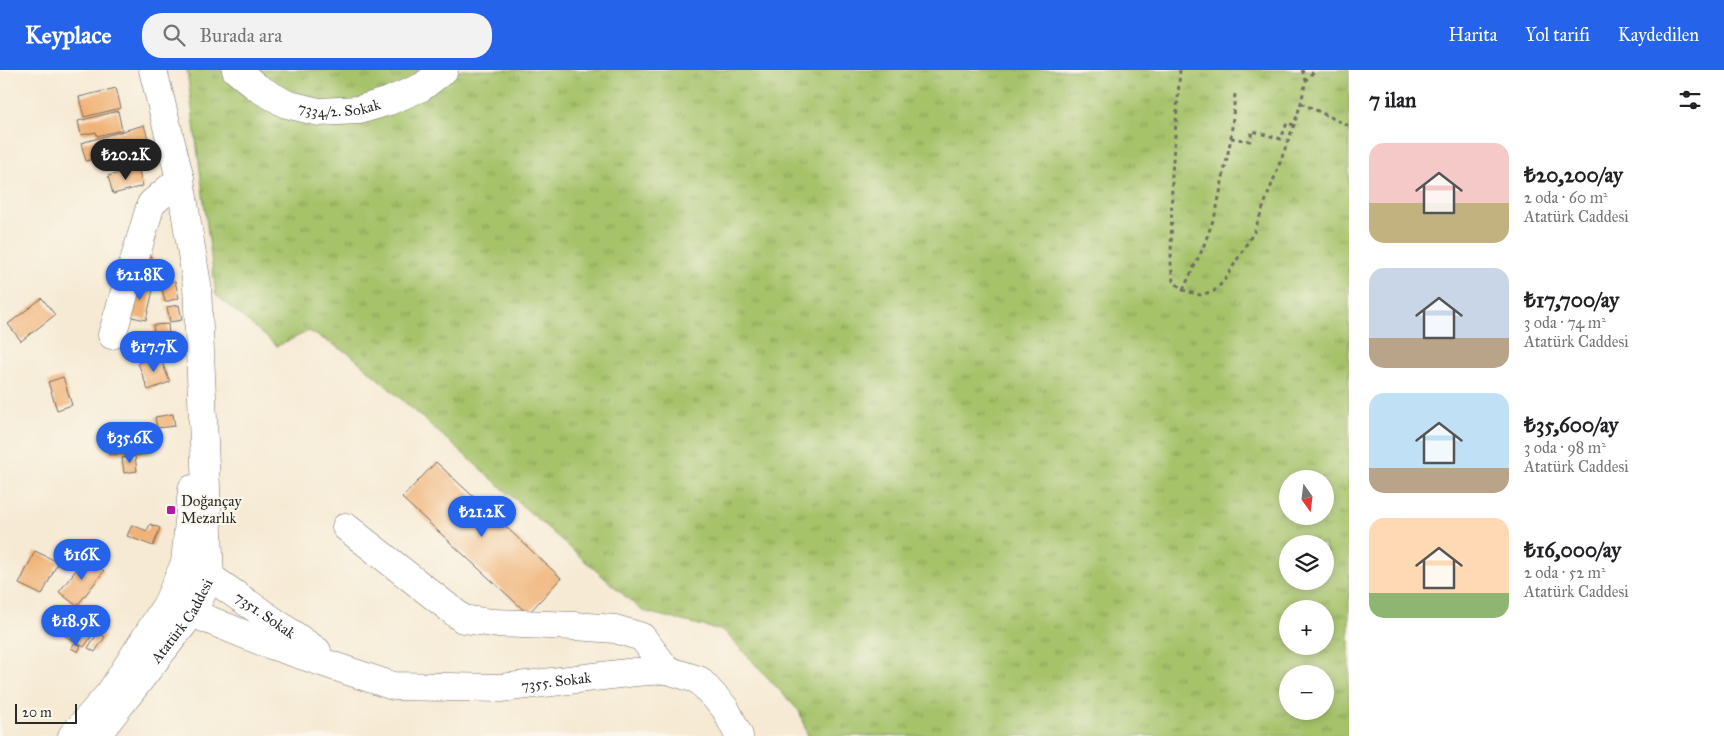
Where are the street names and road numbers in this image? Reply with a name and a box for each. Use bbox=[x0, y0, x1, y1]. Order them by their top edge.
street label: 7334/2. Sokak bbox=[296, 95, 383, 121]
street label: Atatürk Caddesi bbox=[147, 576, 217, 668]
street label: 7351. Sokak bbox=[231, 588, 299, 642]
street label: 7355. Sokak bbox=[520, 668, 592, 695]

